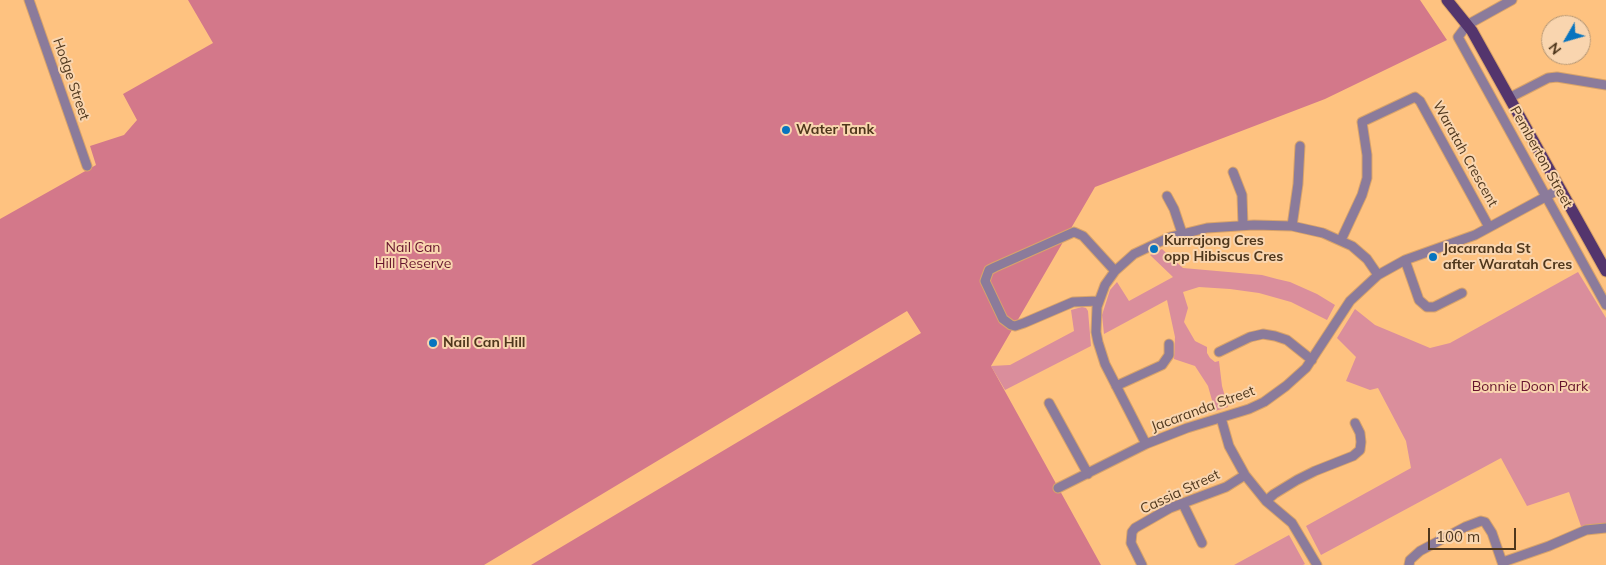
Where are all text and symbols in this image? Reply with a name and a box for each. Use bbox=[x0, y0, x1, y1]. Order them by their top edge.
north arrow bbox=[1541, 15, 1591, 65]
street label: Hodge Street bbox=[49, 36, 93, 122]
text: N bbox=[1545, 39, 1565, 58]
street label: Waratah Crescent bbox=[1429, 98, 1501, 210]
street label: Pemberton Street bbox=[1506, 103, 1576, 211]
place label: Water Tank bbox=[796, 122, 874, 138]
marker: Water Tank bbox=[780, 124, 792, 136]
place label: Kurrajong Cres opp Hibiscus Cres bbox=[1164, 233, 1283, 266]
park label: Nail Can Hill Reserve bbox=[375, 240, 451, 272]
place label: Jacaranda St after Waratah Cres bbox=[1443, 241, 1572, 274]
marker: Kurrajong Cres opp Hibiscus Cres bbox=[1148, 243, 1160, 255]
marker: Jacaranda St after Waratah Cres bbox=[1427, 251, 1439, 263]
place label: Nail Can Hill bbox=[443, 335, 525, 351]
marker: Nail Can Hill bbox=[427, 337, 439, 349]
park label: Bonnie Doon Park bbox=[1472, 379, 1588, 395]
street label: Jacaranda Street bbox=[1149, 382, 1257, 436]
street label: Cassia Street bbox=[1138, 466, 1222, 518]
scale bar bbox=[1431, 518, 1518, 550]
text: 100 m bbox=[1436, 527, 1480, 546]

